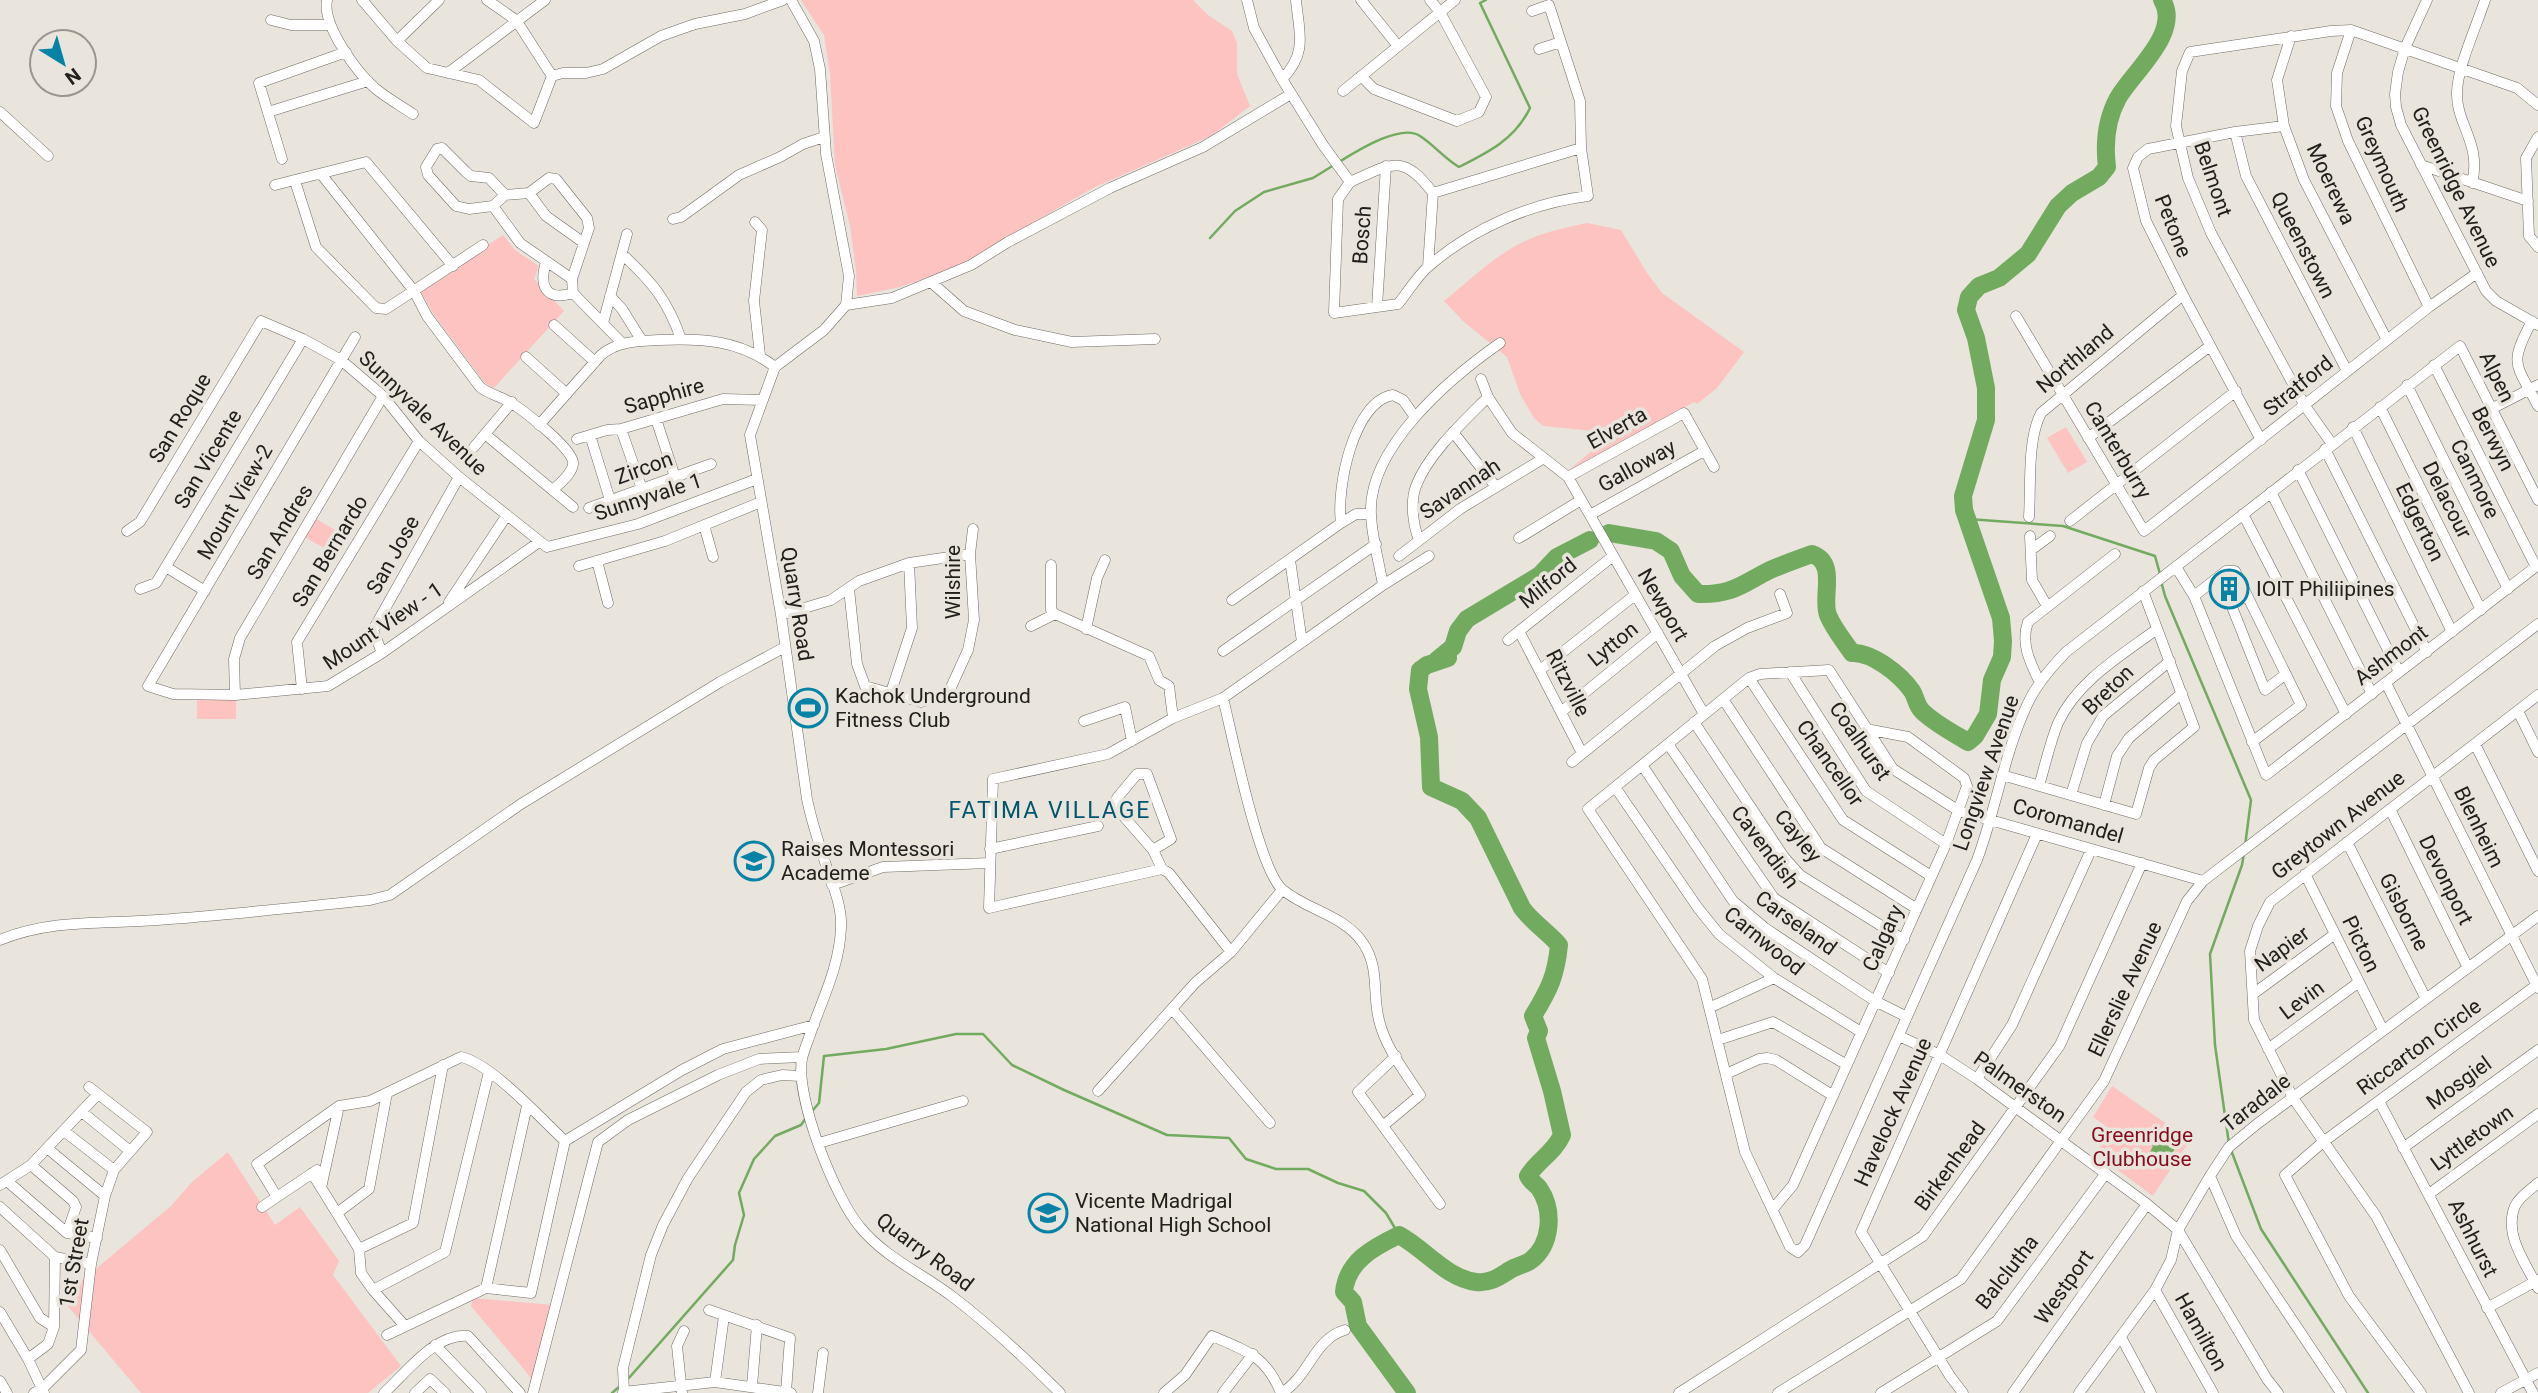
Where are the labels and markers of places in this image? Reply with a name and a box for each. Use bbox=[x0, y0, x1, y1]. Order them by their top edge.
building icon: IOIT Philiipines bbox=[2208, 568, 2250, 610]
place label: IOIT Philiipines bbox=[2256, 577, 2395, 601]
place label: Kachok Underground Fitness Club bbox=[835, 684, 1031, 732]
sports icon: Kachok Underground Fitness Club bbox=[787, 687, 829, 729]
place label: Raises Montessori Academe bbox=[781, 837, 954, 885]
school or university icon: Raises Montessori Academe bbox=[733, 840, 775, 882]
place label: Vicente Madrigal National High School bbox=[1075, 1189, 1271, 1237]
school or university icon: Vicente Madrigal National High School bbox=[1027, 1192, 1069, 1234]

